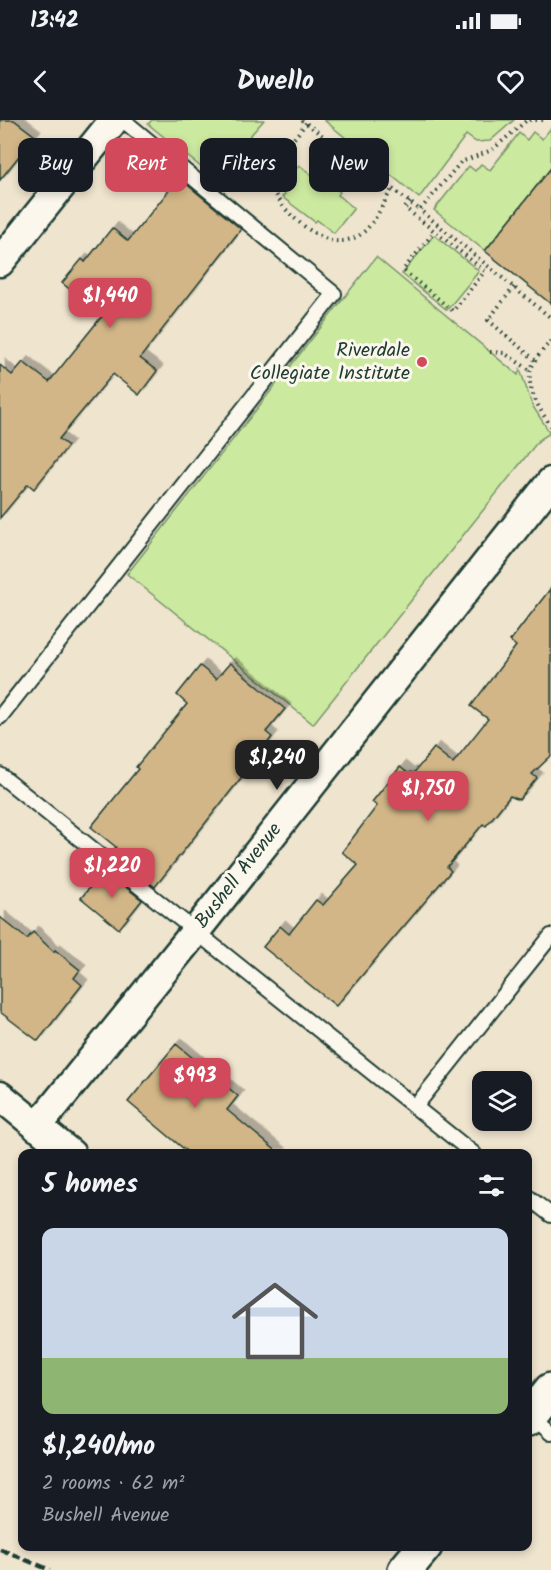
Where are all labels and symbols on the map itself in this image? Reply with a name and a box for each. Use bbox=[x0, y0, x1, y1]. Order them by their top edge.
pin: $1,440 bbox=[61, 278, 159, 329]
place label: Riverdale Collegiate Institute bbox=[250, 335, 410, 390]
marker: Riverdale Collegiate Institute bbox=[415, 355, 429, 369]
pin: $1,240 bbox=[228, 740, 326, 791]
pin: $1,750 bbox=[379, 771, 477, 822]
street label: Bushell Avenue bbox=[187, 816, 291, 936]
pin: $1,220 bbox=[63, 848, 161, 899]
pin: $993 bbox=[159, 1058, 231, 1109]

